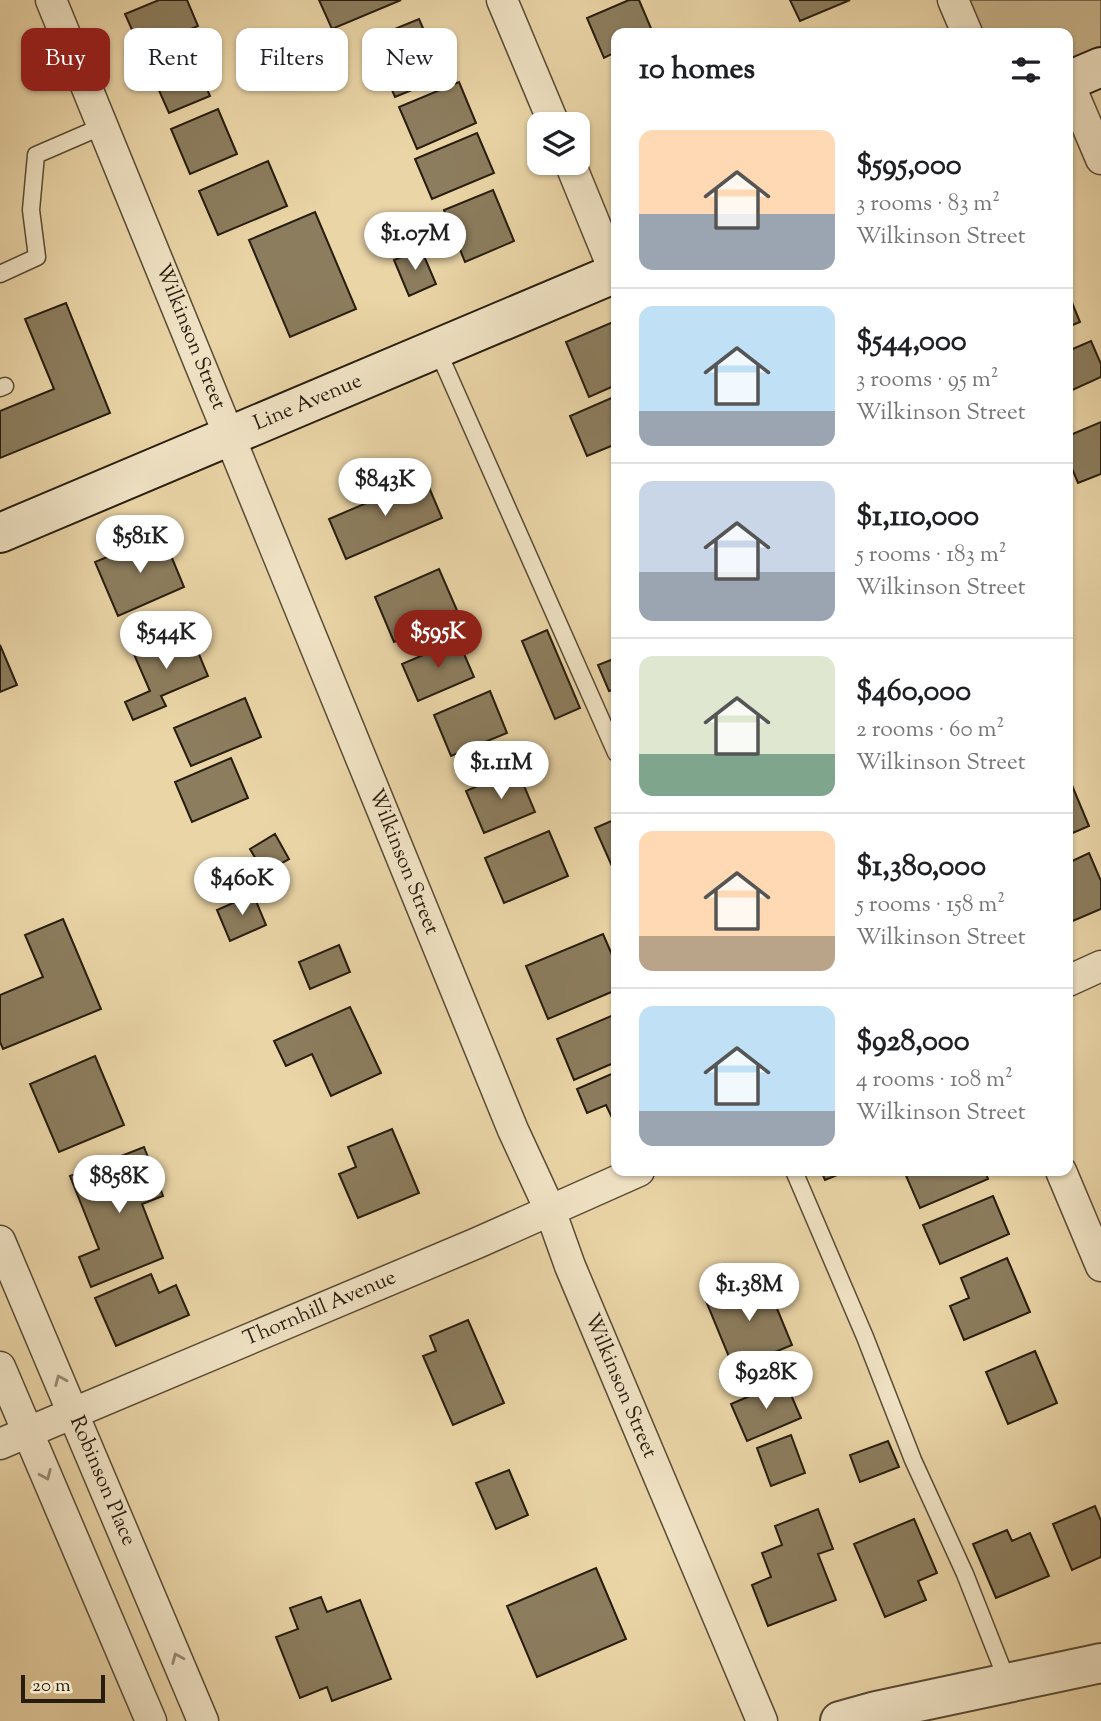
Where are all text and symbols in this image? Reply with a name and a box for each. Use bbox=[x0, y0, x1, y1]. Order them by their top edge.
chip: Buy bbox=[21, 28, 110, 91]
chip: Rent bbox=[124, 28, 222, 91]
chip: Filters bbox=[236, 28, 348, 91]
chip: New bbox=[362, 28, 457, 91]
text: 10 homes bbox=[639, 49, 755, 92]
icon: filters bbox=[1007, 51, 1045, 89]
map controls bbox=[527, 112, 590, 175]
button: layers bbox=[527, 112, 590, 175]
text: $595,000 bbox=[856, 145, 962, 188]
icon: home bbox=[695, 158, 779, 242]
text: 3 rooms · 83 m² bbox=[856, 188, 1000, 221]
pin: $1.07M bbox=[358, 212, 472, 272]
text: $1.07M bbox=[380, 218, 450, 251]
text: Wilkinson Street bbox=[856, 221, 1026, 254]
street label: Wilkinson Street bbox=[147, 260, 233, 414]
text: $544,000 bbox=[856, 321, 967, 364]
icon: home bbox=[695, 334, 779, 418]
text: 3 rooms · 95 m² bbox=[856, 364, 999, 397]
street label: Line Avenue bbox=[249, 367, 367, 439]
text: Wilkinson Street bbox=[856, 397, 1026, 430]
pin: $843K bbox=[336, 458, 434, 518]
text: $843K bbox=[354, 464, 416, 497]
text: $1,110,000 bbox=[856, 496, 979, 539]
icon: home bbox=[695, 509, 779, 593]
pin: $581K bbox=[91, 516, 189, 575]
text: $581K bbox=[112, 521, 168, 554]
text: 5 rooms · 183 m² bbox=[856, 539, 1007, 572]
text: Wilkinson Street bbox=[856, 572, 1026, 605]
pin: $595K bbox=[389, 610, 487, 670]
pin: $544K bbox=[117, 612, 215, 671]
text: $595K bbox=[410, 616, 466, 649]
text: $544K bbox=[136, 617, 196, 650]
text: $460,000 bbox=[856, 671, 971, 714]
icon: home bbox=[695, 684, 779, 768]
text: 2 rooms · 60 m² bbox=[856, 714, 1004, 747]
pin: $1.11M bbox=[444, 742, 558, 801]
text: $1.11M bbox=[470, 747, 532, 780]
text: Wilkinson Street bbox=[856, 747, 1026, 780]
street label: Wilkinson Street bbox=[360, 785, 446, 939]
text: $1,380,000 bbox=[856, 846, 986, 889]
pin: $460K bbox=[193, 858, 291, 917]
icon: home bbox=[695, 859, 779, 943]
text: $460K bbox=[210, 863, 274, 896]
text: 5 rooms · 158 m² bbox=[856, 889, 1005, 922]
text: Wilkinson Street bbox=[856, 922, 1026, 955]
text: $928,000 bbox=[856, 1021, 970, 1064]
icon: home bbox=[695, 1034, 779, 1118]
text: 4 rooms · 108 m² bbox=[856, 1064, 1013, 1097]
text: Wilkinson Street bbox=[856, 1097, 1026, 1130]
pin: $858K bbox=[70, 1156, 168, 1215]
text: $858K bbox=[89, 1161, 149, 1194]
street label: Thornhill Avenue bbox=[239, 1263, 401, 1355]
pin: $1.38M bbox=[692, 1264, 806, 1323]
text: $1.38M bbox=[715, 1269, 783, 1302]
street label: Wilkinson Street bbox=[576, 1309, 664, 1463]
pin: $928K bbox=[717, 1352, 815, 1411]
text: $928K bbox=[735, 1357, 797, 1390]
one-way arrow bbox=[54, 1375, 68, 1388]
street label: Robinson Place bbox=[61, 1411, 143, 1551]
one-way arrow bbox=[38, 1468, 52, 1480]
one-way arrow bbox=[171, 1653, 185, 1665]
scale bar bbox=[21, 1672, 105, 1704]
text: 20 m bbox=[32, 1673, 71, 1700]

